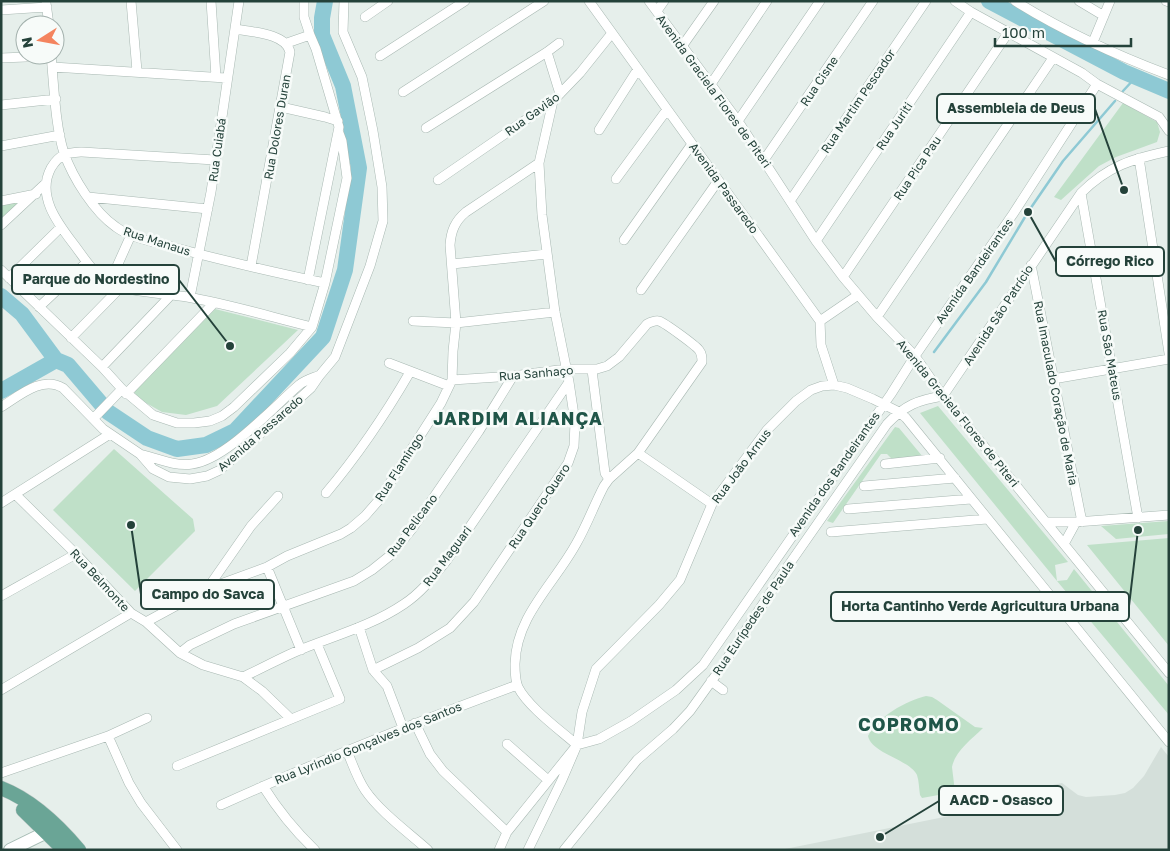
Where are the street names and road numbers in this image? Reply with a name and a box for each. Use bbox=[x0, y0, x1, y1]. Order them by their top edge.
street label: Avenida Graciela Flores de Piteri bbox=[653, 11, 775, 171]
street label: Rua Martim Pescador bbox=[818, 46, 899, 156]
street label: Rua Cisne bbox=[797, 53, 841, 109]
street label: Rua Dolores Duran bbox=[260, 73, 294, 181]
street label: Rua Gavião bbox=[502, 89, 562, 139]
street label: Rua Juriti bbox=[872, 99, 916, 153]
street label: Rua Cuiabá bbox=[205, 117, 229, 183]
street label: Rua Pica Pau bbox=[890, 133, 944, 203]
street label: Avenida Passaredo bbox=[686, 140, 762, 236]
street label: Avenida Bandeirantes bbox=[932, 216, 1016, 326]
street label: Rua Manaus bbox=[121, 223, 193, 259]
street label: Avenida São Patrício bbox=[960, 262, 1036, 368]
street label: Rua Imaculado Coração de Maria bbox=[1031, 300, 1081, 486]
street label: Rua São Mateus bbox=[1095, 308, 1125, 402]
street label: Avenida Graciela Flores de Piteri bbox=[894, 336, 1022, 490]
street label: Rua Sanhaço bbox=[498, 362, 574, 384]
street label: Avenida Passaredo bbox=[214, 392, 306, 474]
street label: Avenida dos Bandeirantes bbox=[785, 409, 883, 539]
street label: Rua João Arnus bbox=[708, 426, 774, 506]
street label: Rua Flamingo bbox=[371, 430, 427, 504]
street label: Rua Quero-Quero bbox=[505, 461, 573, 551]
street label: Rua Pelicano bbox=[384, 491, 440, 559]
street label: Rua Maguari bbox=[420, 523, 474, 589]
street label: Rua Belmonte bbox=[67, 545, 133, 615]
street label: Rua Eurípedes de Paula bbox=[709, 558, 797, 678]
street label: Rua Lyrindio Gonçalves dos Santos bbox=[272, 699, 464, 787]

